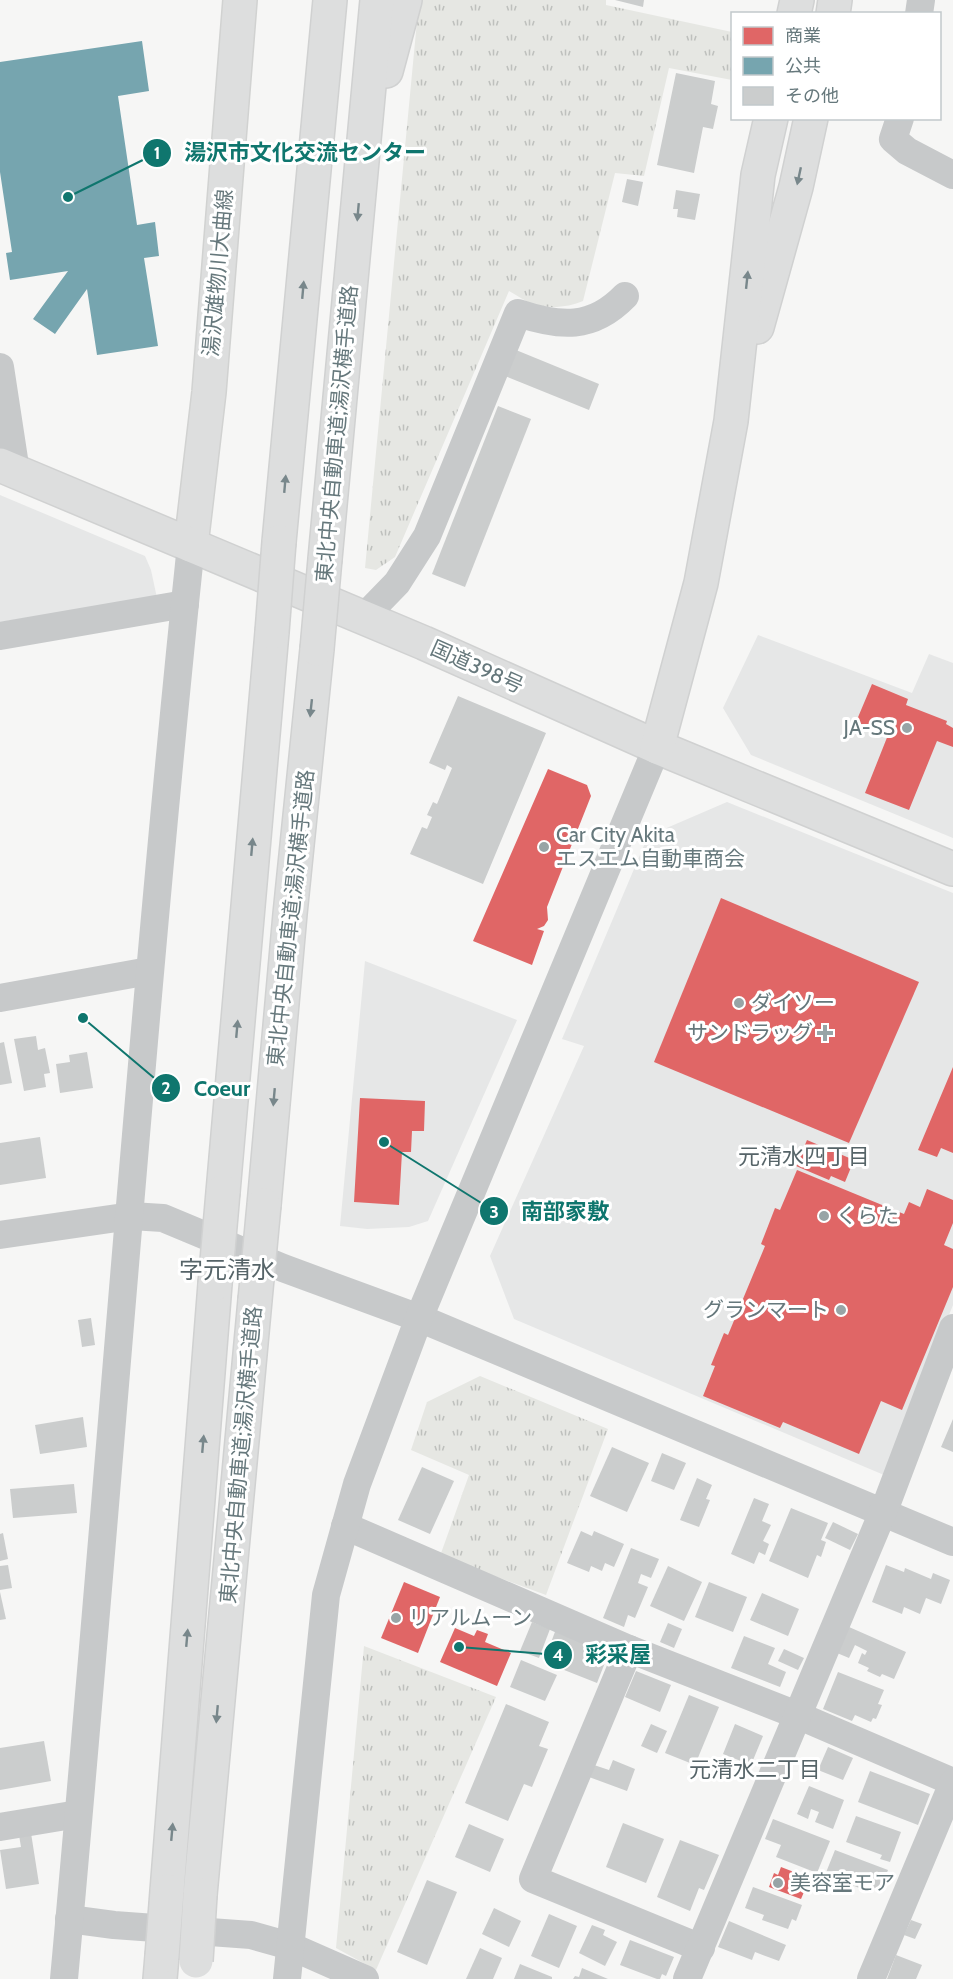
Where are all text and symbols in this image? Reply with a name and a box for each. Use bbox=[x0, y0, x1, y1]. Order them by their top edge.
legend bbox=[731, 12, 941, 120]
text: 商業 bbox=[785, 25, 821, 47]
text: 公共 bbox=[785, 55, 821, 77]
text: その他 bbox=[785, 85, 839, 107]
callout: 湯沢市文化交流センター bbox=[142, 133, 438, 173]
text: 湯沢市文化交流センター bbox=[184, 139, 426, 166]
text: 1 bbox=[154, 142, 160, 164]
one-way arrow bbox=[794, 166, 803, 185]
street label: 湯沢雄物川大曲線 bbox=[198, 188, 237, 358]
one-way arrow bbox=[353, 203, 363, 222]
one-way arrow bbox=[742, 270, 751, 289]
one-way arrow bbox=[298, 280, 308, 299]
street label: 東北中央自動車道;湯沢横手道路 bbox=[311, 284, 362, 584]
one-way arrow bbox=[280, 474, 290, 493]
street label: 国道398号 bbox=[427, 635, 528, 698]
one-way arrow bbox=[306, 698, 316, 717]
place label: JA-SS bbox=[843, 715, 895, 740]
marker: JA-SS bbox=[900, 721, 914, 735]
street label: 東北中央自動車道;湯沢横手道路 bbox=[262, 768, 319, 1068]
place label: Car City Akita エスエム自動車商会 bbox=[556, 822, 745, 871]
one-way arrow bbox=[247, 838, 257, 857]
marker: Car City Akita エスエム自動車商会 bbox=[537, 840, 551, 854]
place label: ダイソー bbox=[751, 990, 835, 1015]
marker: ダイソー bbox=[732, 996, 746, 1010]
one-way arrow bbox=[232, 1019, 242, 1038]
place label: サンドラッグ bbox=[687, 1020, 813, 1045]
marker: サンドラッグ bbox=[818, 1026, 832, 1040]
callout: Coeur bbox=[151, 1068, 262, 1108]
text: Coeur bbox=[194, 1075, 251, 1102]
text: 2 bbox=[161, 1077, 171, 1099]
one-way arrow bbox=[269, 1088, 279, 1107]
district label: 元清水四丁目 bbox=[738, 1143, 870, 1170]
callout: 南部家敷 bbox=[479, 1191, 621, 1231]
text: 南部家敷 bbox=[521, 1198, 609, 1225]
text: 3 bbox=[489, 1201, 499, 1223]
place label: くらた bbox=[836, 1203, 899, 1228]
marker: くらた bbox=[817, 1209, 831, 1223]
district label: 字元清水 bbox=[179, 1255, 275, 1284]
place label: グランマート bbox=[703, 1297, 829, 1322]
marker: グランマート bbox=[834, 1303, 848, 1317]
street label: 東北中央自動車道;湯沢横手道路 bbox=[215, 1305, 266, 1605]
one-way arrow bbox=[198, 1434, 207, 1453]
place label: リアルムーン bbox=[408, 1605, 532, 1630]
marker: リアルムーン bbox=[389, 1611, 403, 1625]
one-way arrow bbox=[182, 1628, 192, 1647]
callout: 彩采屋 bbox=[543, 1635, 663, 1675]
text: 彩采屋 bbox=[585, 1641, 651, 1668]
text: 4 bbox=[552, 1644, 564, 1666]
one-way arrow bbox=[212, 1704, 222, 1723]
district label: 元清水二丁目 bbox=[689, 1756, 821, 1783]
one-way arrow bbox=[167, 1823, 177, 1842]
place label: 美容室モア bbox=[790, 1870, 895, 1895]
marker: 美容室モア bbox=[771, 1876, 785, 1890]

